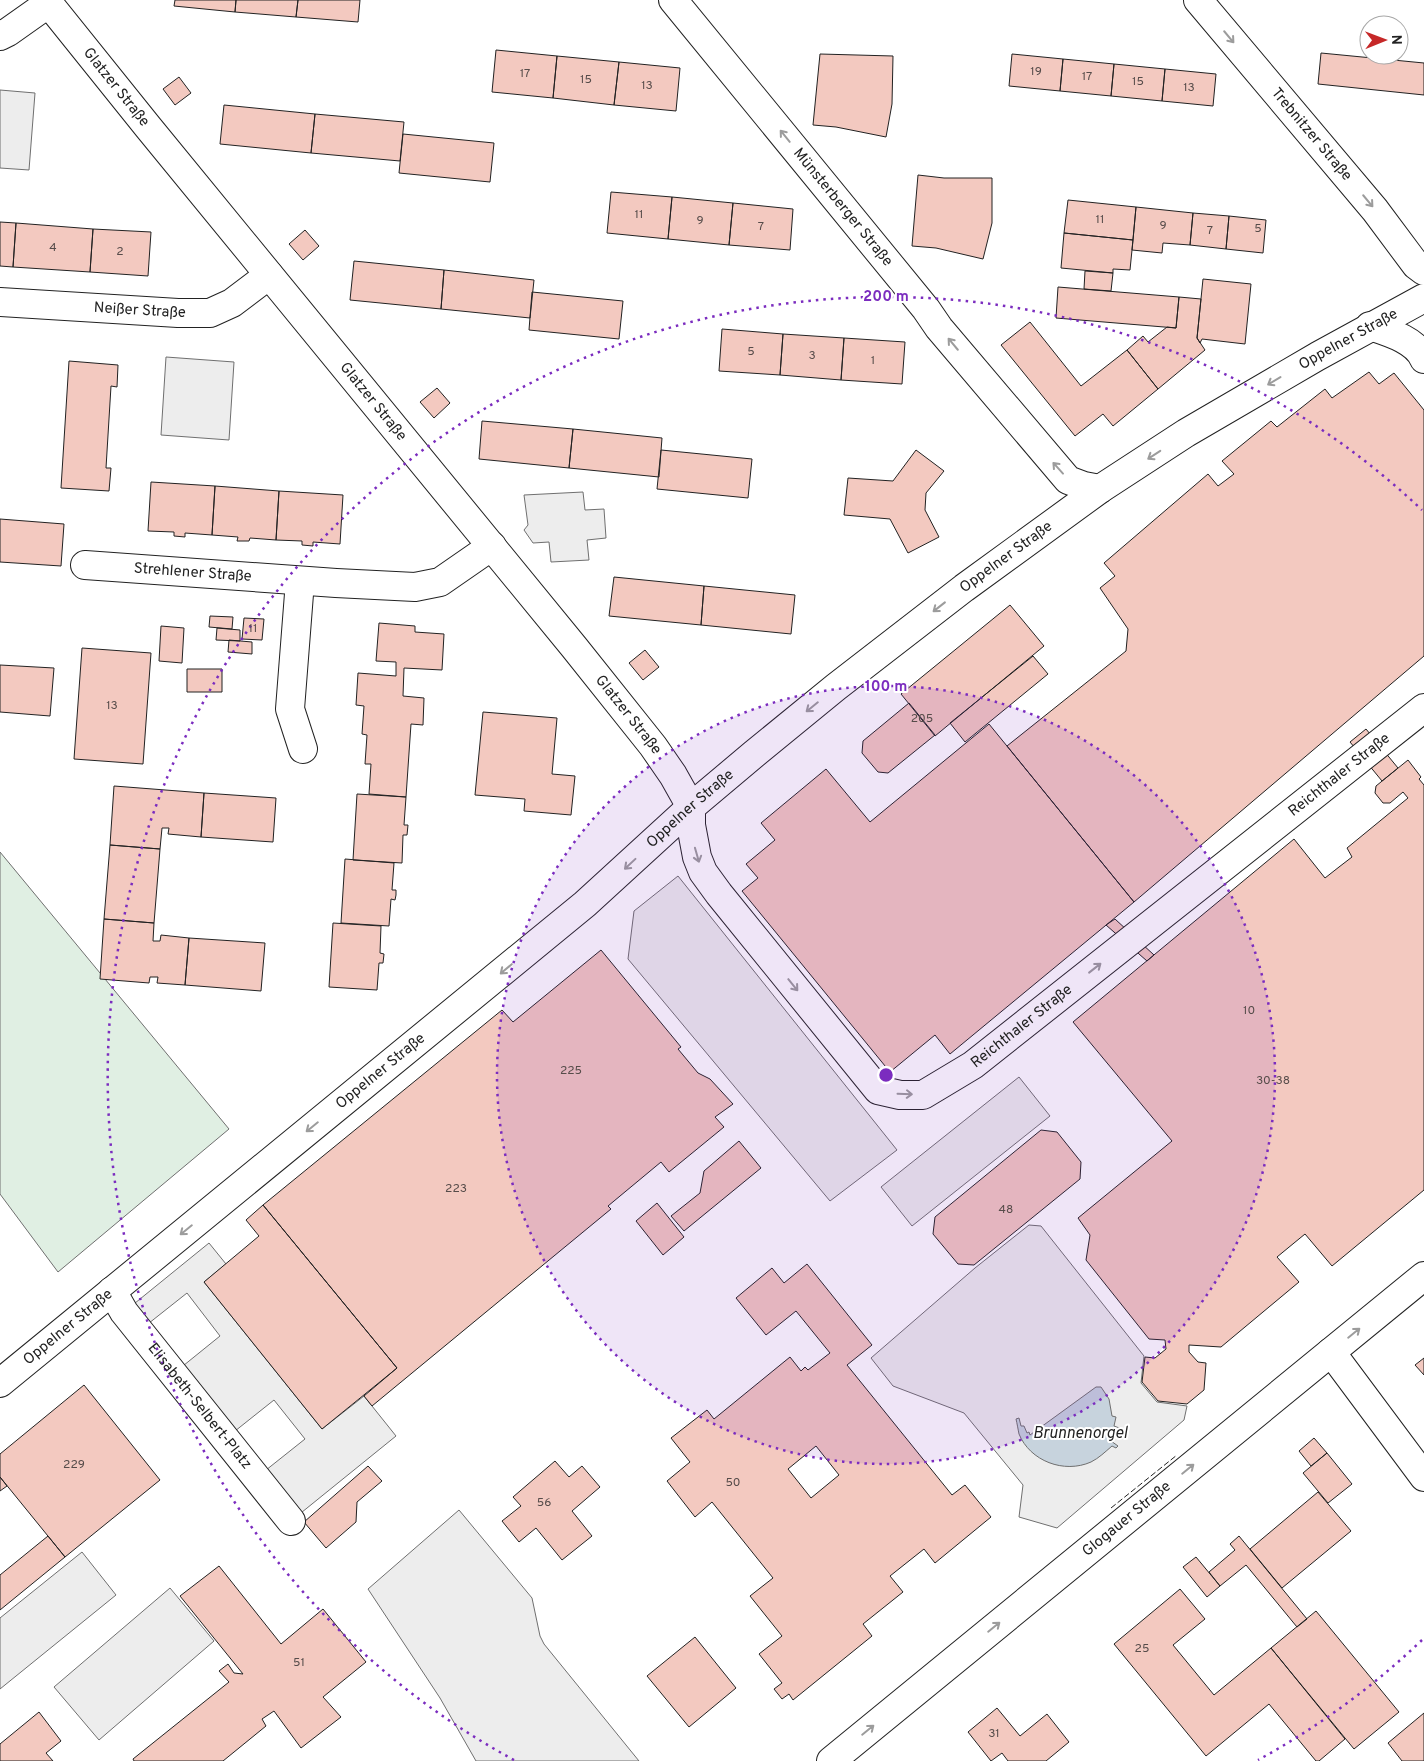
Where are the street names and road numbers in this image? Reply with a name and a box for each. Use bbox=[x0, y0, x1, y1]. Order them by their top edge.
street label: Glatzer Straße bbox=[79, 44, 154, 131]
street label: Trebnitzer Straße bbox=[1267, 84, 1356, 185]
street label: Münsterberger Straße bbox=[789, 144, 897, 270]
street label: Neißer Straße bbox=[93, 298, 186, 323]
street label: Oppelner Straße bbox=[1295, 305, 1401, 375]
street label: Glatzer Straße bbox=[335, 358, 411, 445]
street label: Oppelner Straße bbox=[956, 517, 1056, 597]
street label: Strehlener Straße bbox=[133, 559, 252, 586]
street label: Glatzer Straße bbox=[591, 671, 666, 758]
street label: Reichthaler Straße bbox=[1285, 729, 1394, 821]
street label: Oppelner Straße bbox=[643, 765, 738, 852]
street label: Reichthaler Straße bbox=[967, 980, 1076, 1072]
street label: Oppelner Straße bbox=[332, 1029, 429, 1114]
street label: Oppelner Straße bbox=[19, 1285, 117, 1369]
street label: Elisabeth-Selbert-Platz bbox=[143, 1339, 256, 1473]
street label: Glogauer Straße bbox=[1078, 1477, 1175, 1561]

